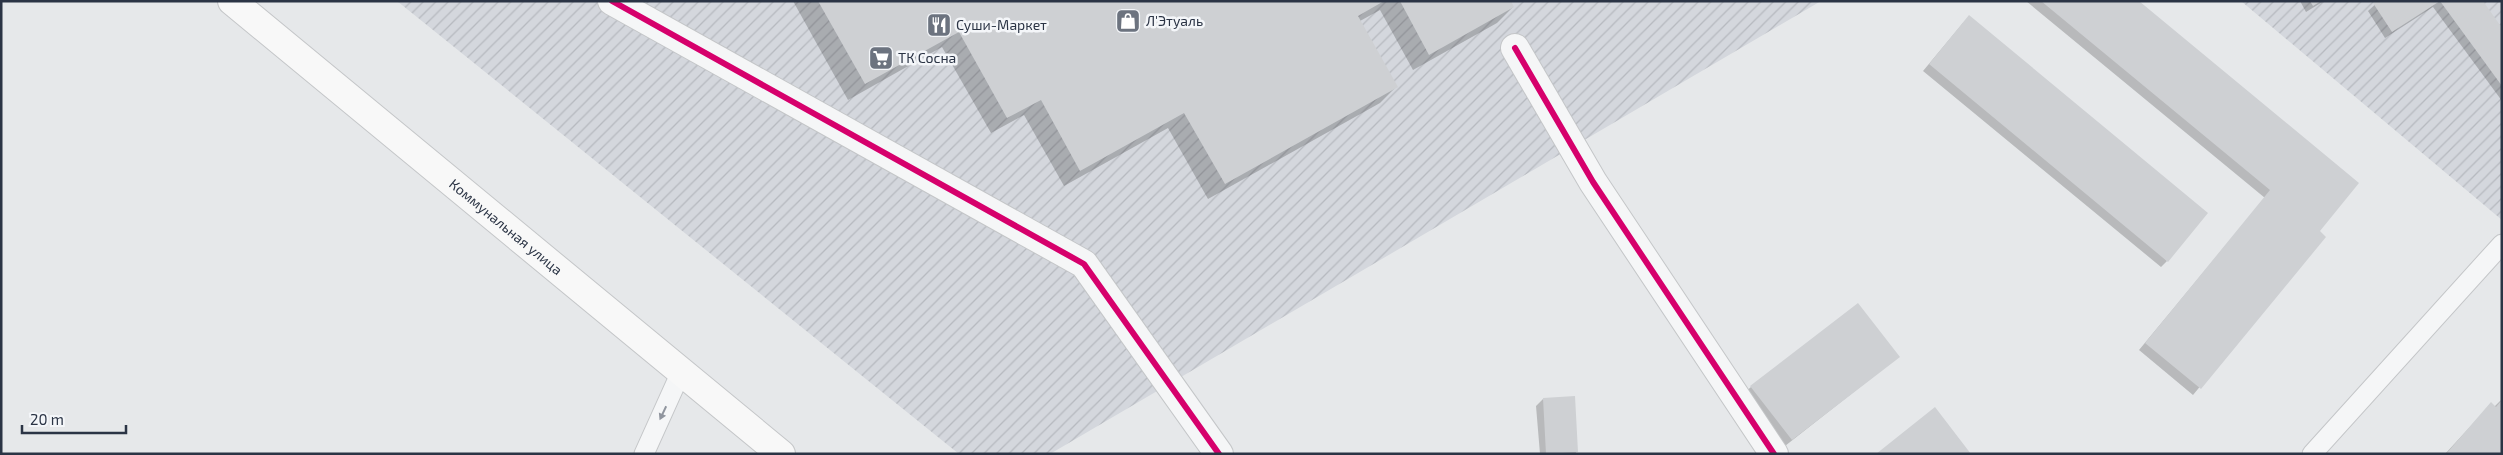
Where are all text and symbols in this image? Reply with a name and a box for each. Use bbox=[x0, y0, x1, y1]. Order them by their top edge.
shop icon: Л'Этуаль bbox=[1115, 8, 1141, 34]
restaurant icon: Суши-Маркет bbox=[926, 12, 952, 38]
place label: Л'Этуаль bbox=[1146, 12, 1203, 29]
place label: Суши-Маркет bbox=[956, 16, 1047, 33]
supermarket icon: ТК Сосна bbox=[868, 45, 894, 71]
place label: ТК Сосна bbox=[898, 49, 956, 66]
street label: Коммунальная улица bbox=[446, 175, 566, 278]
scale bar bbox=[22, 402, 126, 434]
one-way arrow bbox=[658, 406, 666, 420]
text: 20 m bbox=[30, 410, 64, 428]

